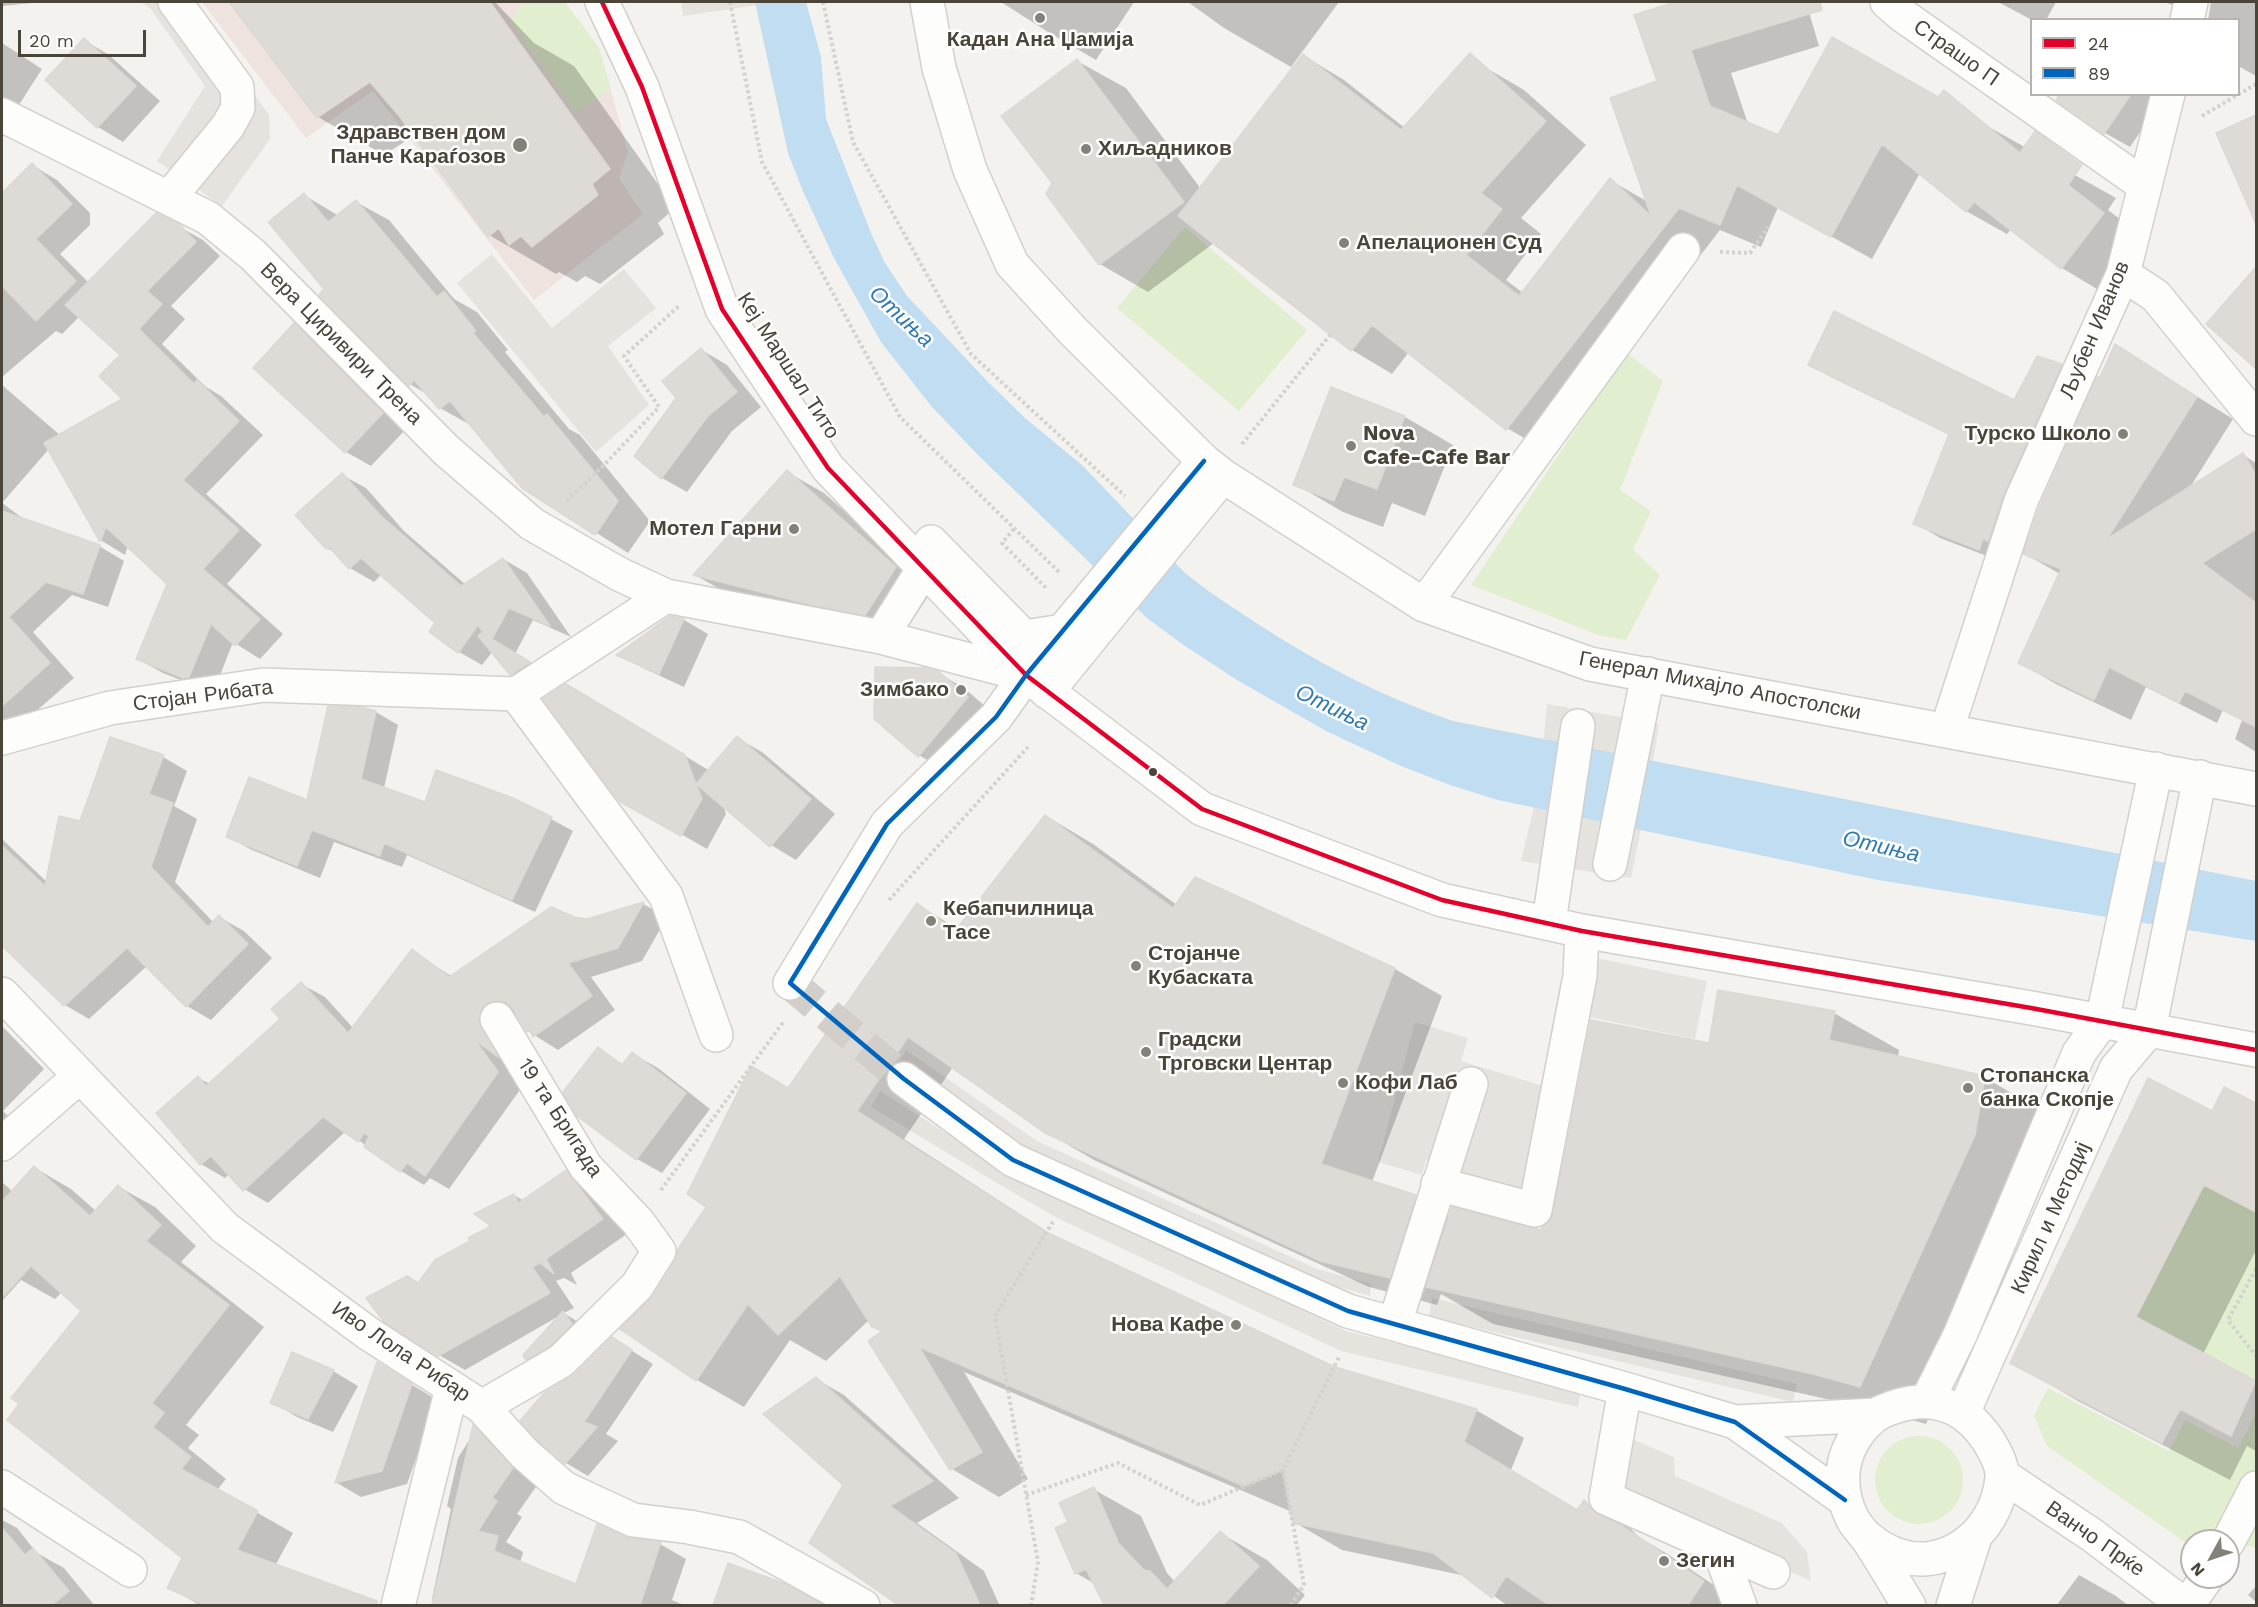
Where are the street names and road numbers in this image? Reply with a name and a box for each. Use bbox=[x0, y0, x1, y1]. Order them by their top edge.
street label: Страшо П bbox=[1908, 14, 2004, 92]
street label: Љубен Иванов bbox=[2055, 257, 2135, 403]
street label: Вера Циривири Трена bbox=[255, 258, 427, 430]
street label: Кеј Маршал Тито bbox=[731, 288, 845, 444]
street label: Генерал Михајло Апостолски bbox=[1577, 646, 1863, 726]
street label: Стојан Рибата bbox=[132, 675, 274, 717]
street label: 19 та Бригада bbox=[512, 1054, 608, 1182]
street label: Кирил и Методиј bbox=[2006, 1138, 2096, 1298]
street label: Иво Лола Рибар bbox=[327, 1296, 475, 1408]
street label: Ванчо Прќе bbox=[2041, 1496, 2149, 1582]

